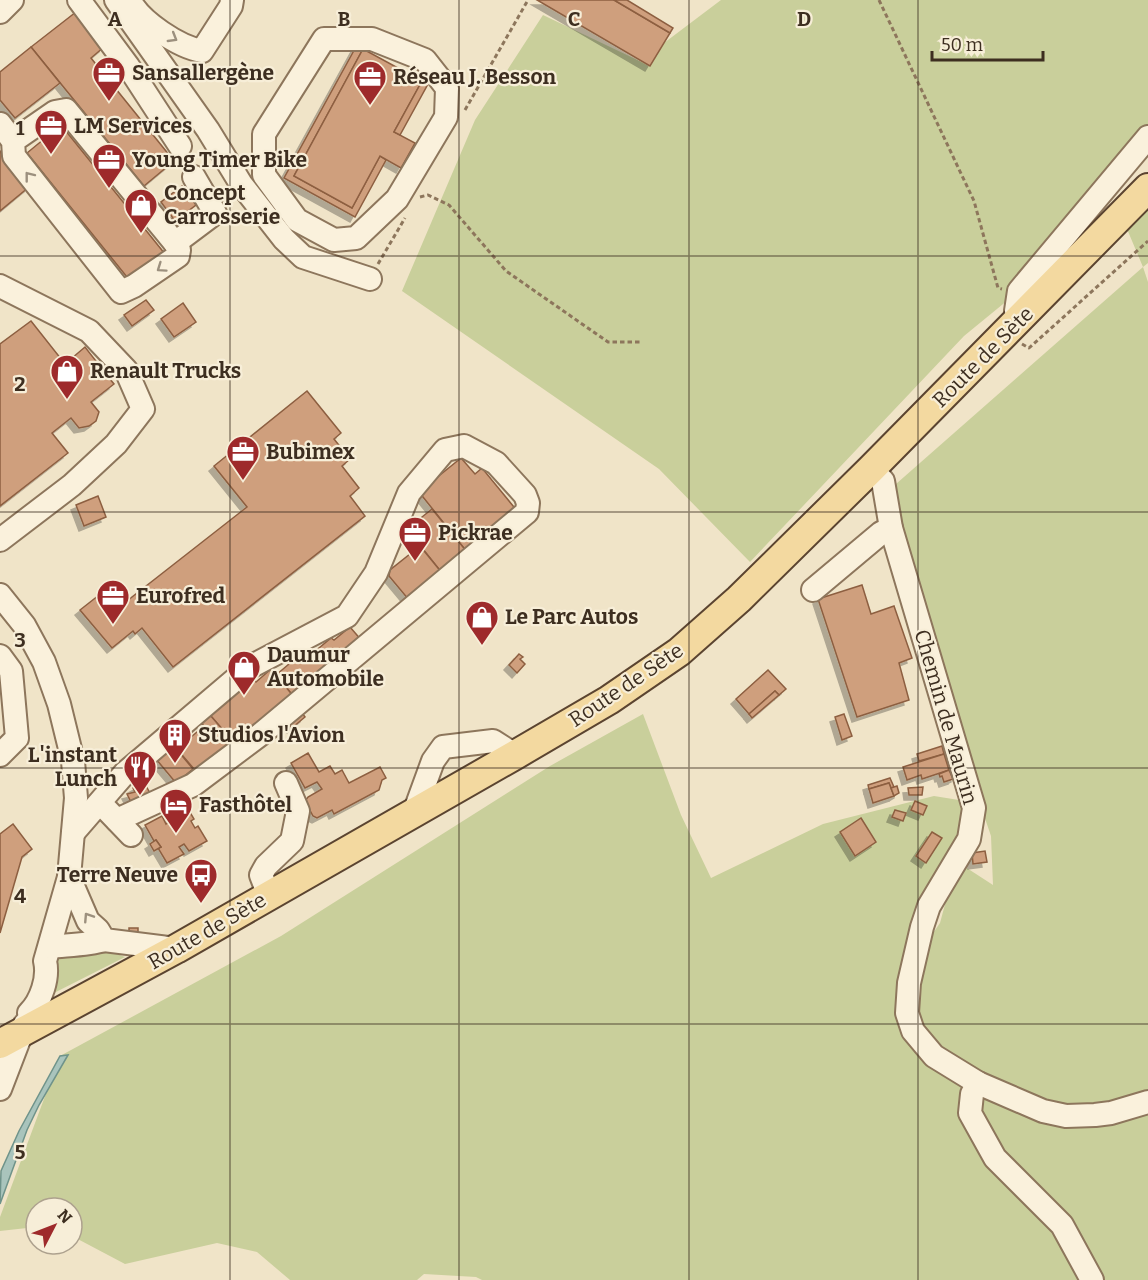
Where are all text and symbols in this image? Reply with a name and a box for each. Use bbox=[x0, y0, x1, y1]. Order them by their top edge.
text: A bbox=[108, 7, 123, 31]
text: B bbox=[338, 7, 351, 31]
text: C bbox=[568, 7, 580, 31]
text: D bbox=[797, 7, 811, 31]
scale bar bbox=[932, 24, 1043, 62]
one-way arrow bbox=[167, 31, 177, 42]
text: 50 m bbox=[941, 34, 983, 56]
office icon: Sansallergène bbox=[91, 55, 127, 102]
office icon: Réseau J. Besson bbox=[352, 59, 388, 106]
place label: Sansallergène bbox=[132, 60, 274, 86]
place label: Réseau J. Besson bbox=[393, 64, 557, 90]
office icon: LM Services bbox=[33, 108, 69, 155]
place label: LM Services bbox=[74, 113, 192, 139]
text: 1 bbox=[16, 116, 25, 140]
office icon: Young Timer Bike bbox=[91, 142, 127, 189]
place label: Young Timer Bike bbox=[132, 147, 307, 173]
one-way arrow bbox=[26, 172, 37, 183]
place label: Concept Carrosserie bbox=[164, 180, 280, 230]
shop icon: Concept Carrosserie bbox=[123, 187, 159, 234]
one-way arrow bbox=[157, 261, 168, 272]
street label: Route de Sète bbox=[927, 301, 1039, 413]
shop icon: Renault Trucks bbox=[49, 353, 85, 400]
place label: Renault Trucks bbox=[90, 358, 241, 384]
text: 2 bbox=[14, 372, 26, 396]
office icon: Bubimex bbox=[225, 434, 261, 481]
place label: Bubimex bbox=[266, 439, 355, 465]
office icon: Pickrae bbox=[397, 515, 433, 562]
place label: Pickrae bbox=[438, 520, 513, 546]
office icon: Eurofred bbox=[95, 578, 131, 625]
place label: Eurofred bbox=[136, 583, 225, 609]
shop icon: Le Parc Autos bbox=[464, 599, 500, 646]
place label: Le Parc Autos bbox=[505, 604, 638, 630]
street label: Chemin de Maurin bbox=[909, 626, 983, 808]
text: 3 bbox=[14, 628, 26, 652]
street label: Route de Sète bbox=[564, 637, 688, 733]
place label: Daumur Automobile bbox=[267, 642, 384, 692]
shop icon: Daumur Automobile bbox=[226, 649, 262, 696]
building icon: Studios l'Avion bbox=[157, 717, 193, 764]
place label: Studios l'Avion bbox=[198, 722, 345, 748]
place label: L'instant Lunch bbox=[28, 742, 118, 792]
restaurant icon: L'instant Lunch bbox=[122, 749, 158, 796]
hotel icon: Fasthôtel bbox=[158, 787, 194, 834]
place label: Fasthôtel bbox=[199, 792, 292, 818]
bus stop icon: Terre Neuve bbox=[183, 857, 219, 904]
place label: Terre Neuve bbox=[57, 862, 178, 888]
text: 4 bbox=[14, 884, 26, 908]
street label: Route de Sète bbox=[143, 887, 271, 975]
one-way arrow bbox=[84, 913, 95, 924]
text: 5 bbox=[15, 1140, 26, 1164]
north arrow bbox=[24, 1196, 84, 1256]
text: N bbox=[54, 1205, 76, 1227]

